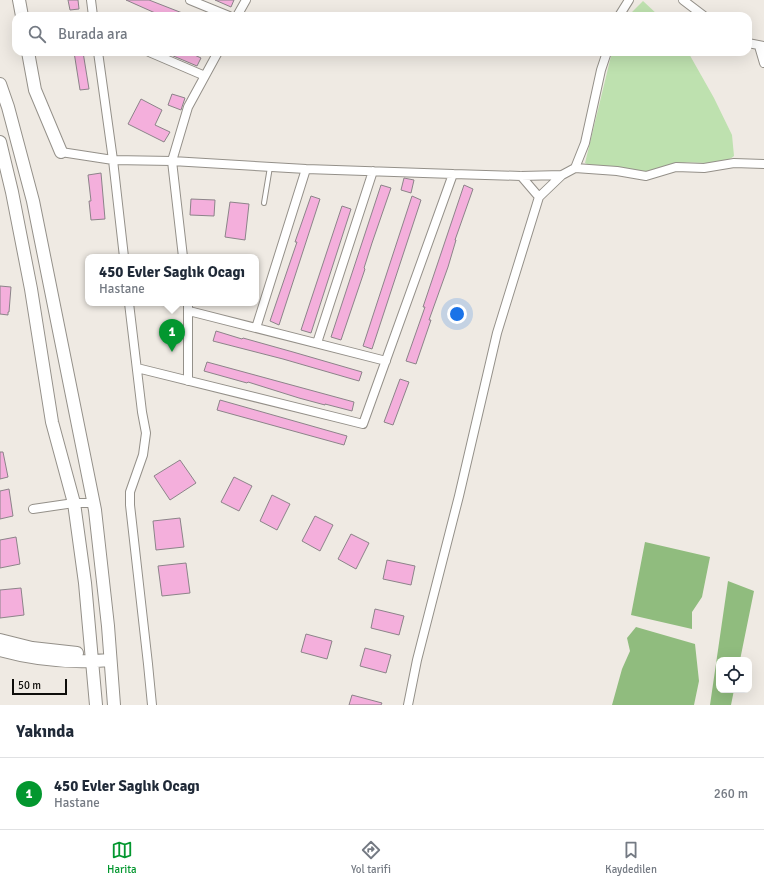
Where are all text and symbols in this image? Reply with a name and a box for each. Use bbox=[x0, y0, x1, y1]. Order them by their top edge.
search box bbox=[12, 12, 752, 56]
icon: search bbox=[26, 23, 48, 45]
text: Burada ara bbox=[58, 25, 128, 43]
popup bbox=[85, 254, 259, 306]
text: 450 Evler Saglık Ocagı bbox=[99, 263, 245, 281]
text: Hastane bbox=[99, 281, 145, 297]
your location bbox=[447, 304, 467, 324]
pin: 1 bbox=[159, 319, 185, 352]
map controls bbox=[716, 657, 752, 693]
button: locate bbox=[716, 657, 752, 693]
scale bar bbox=[12, 677, 67, 696]
text: 50 m bbox=[18, 679, 41, 692]
text: Yakında bbox=[16, 721, 74, 742]
text: 450 Evler Saglık Ocagı bbox=[54, 777, 200, 795]
text: 1 bbox=[25, 786, 33, 802]
text: 260 m bbox=[714, 786, 748, 802]
text: Hastane bbox=[54, 795, 100, 811]
tab: Harita bbox=[107, 839, 137, 876]
tab: Yol tarifi bbox=[351, 839, 391, 876]
tab: Kaydedilen bbox=[605, 839, 657, 876]

